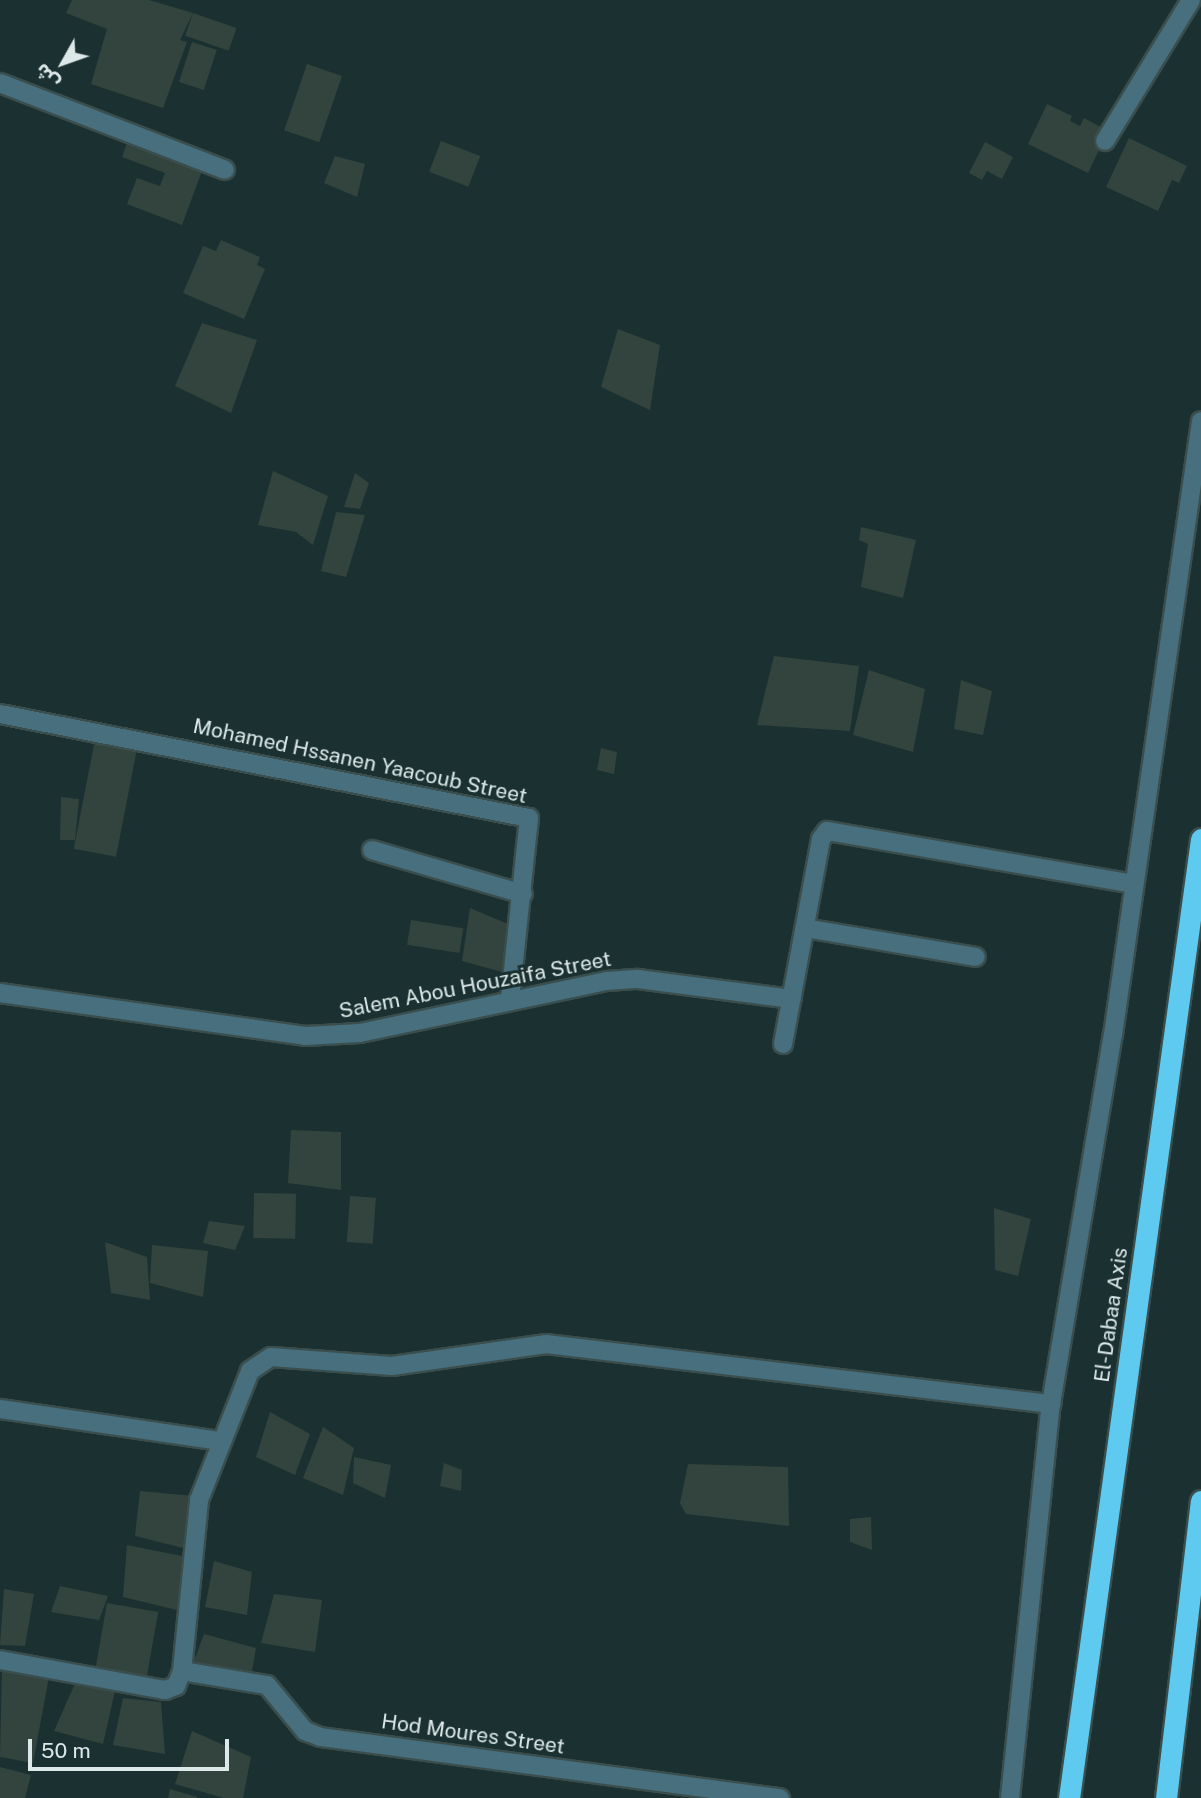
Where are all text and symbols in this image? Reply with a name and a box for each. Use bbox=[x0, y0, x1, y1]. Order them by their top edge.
north arrow bbox=[28, 28, 98, 98]
text: ش bbox=[30, 59, 64, 94]
street label: Mohamed Hssanen Yaacoub Street bbox=[191, 713, 529, 809]
street label: Salem Abou Houzaifa Street bbox=[337, 946, 613, 1024]
street label: El-Dabaa Axis bbox=[1089, 1246, 1133, 1384]
street label: Hod Moures Street bbox=[380, 1709, 566, 1759]
scale bar bbox=[32, 1724, 233, 1768]
text: 50 m bbox=[41, 1738, 91, 1763]

